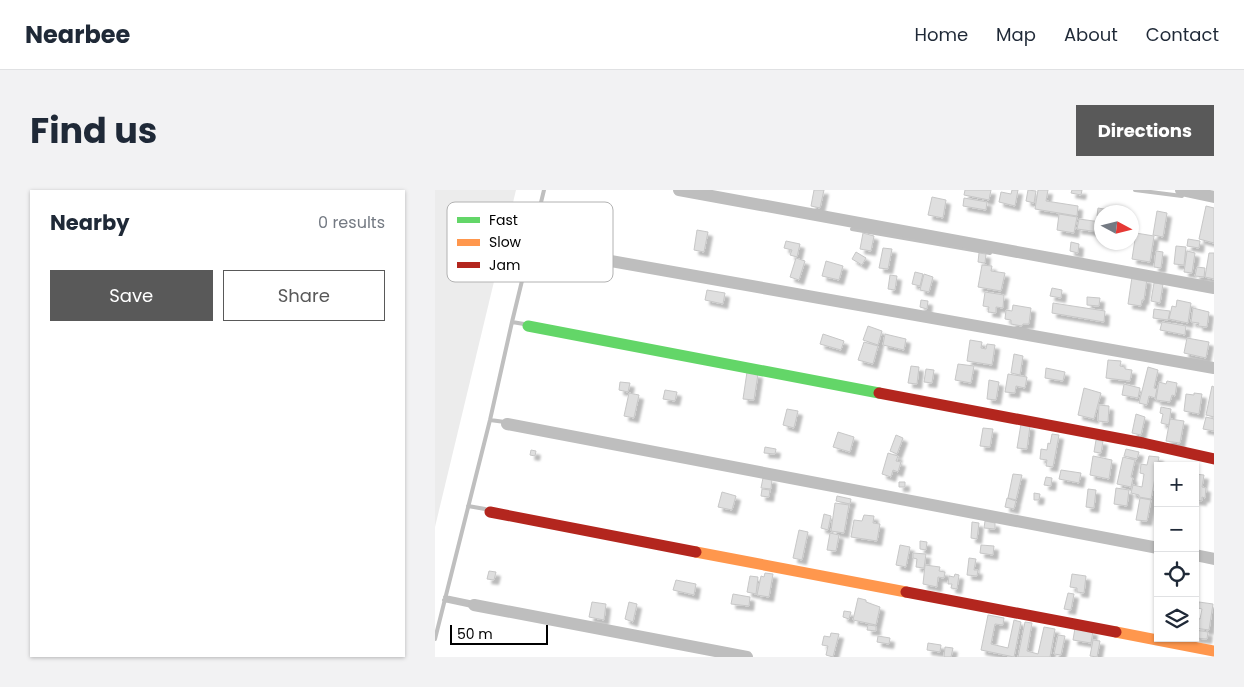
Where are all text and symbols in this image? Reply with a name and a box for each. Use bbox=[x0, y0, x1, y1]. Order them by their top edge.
text: Nearbee bbox=[25, 18, 130, 51]
text: Home bbox=[914, 22, 968, 47]
text: Map bbox=[996, 22, 1036, 47]
text: About bbox=[1064, 22, 1118, 47]
text: Contact bbox=[1146, 22, 1219, 47]
button: Directions bbox=[1076, 105, 1214, 156]
text: Find us bbox=[30, 106, 157, 155]
legend bbox=[447, 202, 613, 282]
north arrow bbox=[1094, 205, 1139, 250]
text: Nearby bbox=[50, 208, 130, 237]
text: Fast bbox=[489, 210, 518, 230]
text: 0 results bbox=[318, 211, 385, 234]
text: Slow bbox=[489, 232, 522, 252]
text: Jam bbox=[489, 255, 520, 275]
button: Save bbox=[50, 270, 213, 321]
button: Share bbox=[223, 270, 385, 321]
map controls bbox=[1154, 462, 1199, 642]
button: + bbox=[1154, 462, 1199, 507]
button: − bbox=[1154, 507, 1199, 552]
button: locate bbox=[1154, 552, 1199, 597]
button: layers bbox=[1154, 597, 1199, 642]
scale bar bbox=[450, 622, 547, 645]
text: 50 m bbox=[457, 624, 493, 644]

